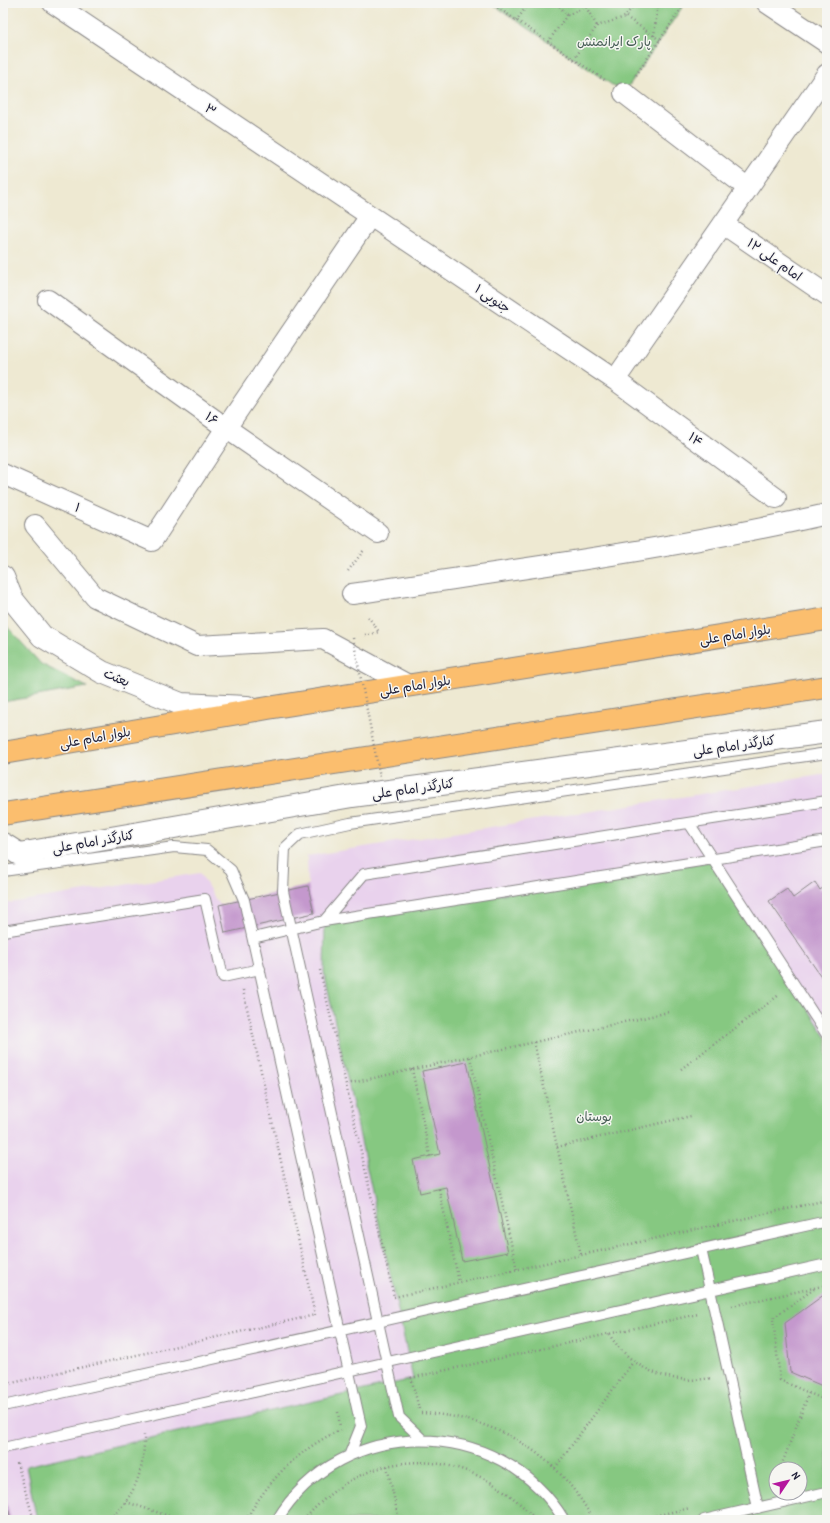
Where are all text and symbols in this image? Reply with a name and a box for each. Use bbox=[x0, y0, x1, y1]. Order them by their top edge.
park label: پارک ایرانمنش bbox=[577, 32, 651, 50]
street label: ۳ bbox=[202, 99, 220, 119]
street label: امام علی ۱۲ bbox=[743, 233, 806, 286]
street label: ۱ جنوبی bbox=[471, 279, 514, 317]
street label: ۱۶ bbox=[202, 407, 222, 429]
street label: ۱۴ bbox=[685, 427, 707, 451]
street label: ۱ bbox=[72, 498, 84, 516]
street label: بلوار امام علی bbox=[698, 619, 772, 650]
street label: بعثت bbox=[101, 663, 133, 691]
street label: بلوار امام علی bbox=[378, 670, 452, 701]
street label: بلوار امام علی bbox=[58, 722, 132, 754]
street label: کنارگذر امام علی bbox=[692, 730, 777, 762]
street label: کنارگذر امام علی bbox=[371, 773, 456, 805]
street label: کنارگذر امام علی bbox=[50, 825, 136, 859]
park label: بوستان bbox=[576, 1107, 612, 1125]
north arrow bbox=[768, 1461, 808, 1501]
text: N bbox=[789, 1469, 804, 1482]

